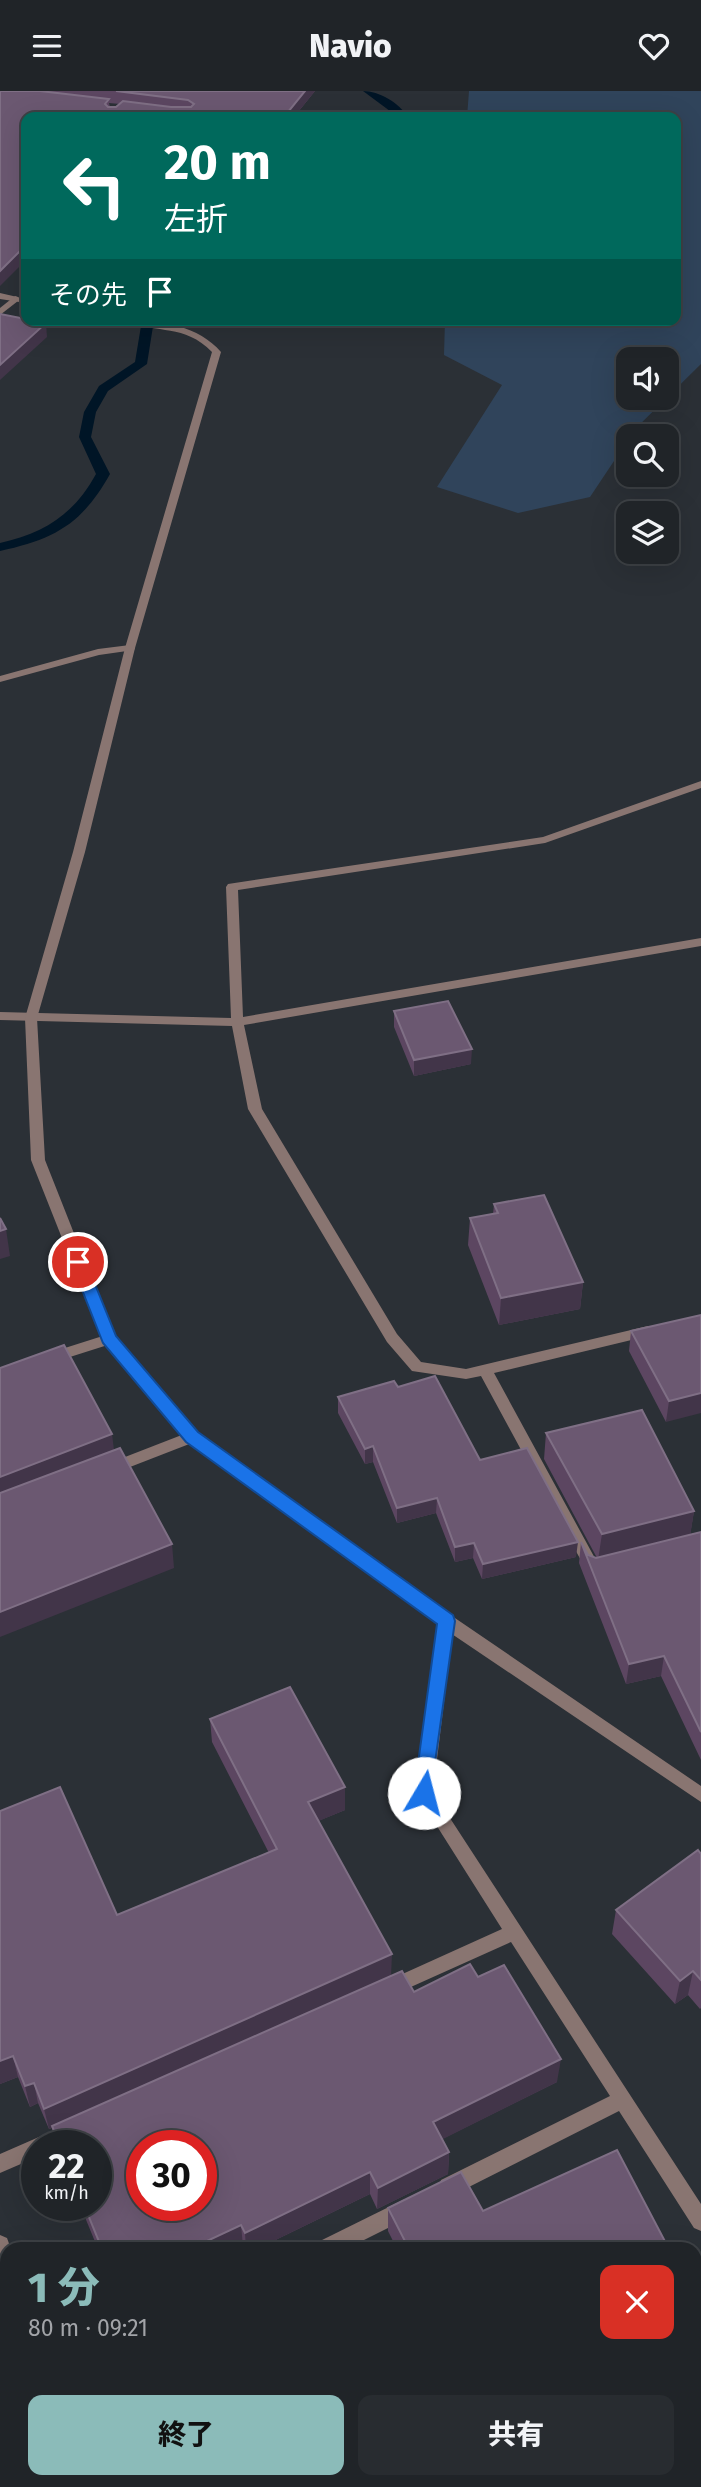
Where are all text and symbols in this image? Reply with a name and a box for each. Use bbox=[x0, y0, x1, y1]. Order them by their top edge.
icon: menu bbox=[28, 27, 66, 65]
text: Navio bbox=[309, 27, 392, 65]
icon: heart bbox=[635, 27, 673, 65]
text: 20 m bbox=[164, 133, 271, 192]
icon: left bbox=[49, 140, 140, 231]
text: 左折 bbox=[164, 200, 228, 238]
icon: arrive bbox=[141, 273, 179, 311]
text: その先 bbox=[49, 280, 127, 311]
map controls bbox=[616, 347, 679, 564]
button: sound bbox=[616, 347, 679, 410]
button: search bbox=[616, 424, 679, 487]
button: layers bbox=[616, 501, 679, 564]
pin bbox=[48, 1232, 108, 1292]
icon: arrive bbox=[59, 1243, 97, 1281]
position arrow bbox=[387, 1756, 461, 1830]
speed limit sign: 30 bbox=[126, 2130, 217, 2221]
text: 22 bbox=[48, 2145, 85, 2187]
text: km/h bbox=[44, 2182, 89, 2204]
text: 1 分 bbox=[28, 2263, 99, 2313]
button: close bbox=[600, 2265, 674, 2339]
text: 80 m · 09:21 bbox=[28, 2314, 148, 2342]
button: 終了 bbox=[28, 2395, 344, 2475]
button: 共有 bbox=[358, 2395, 674, 2475]

